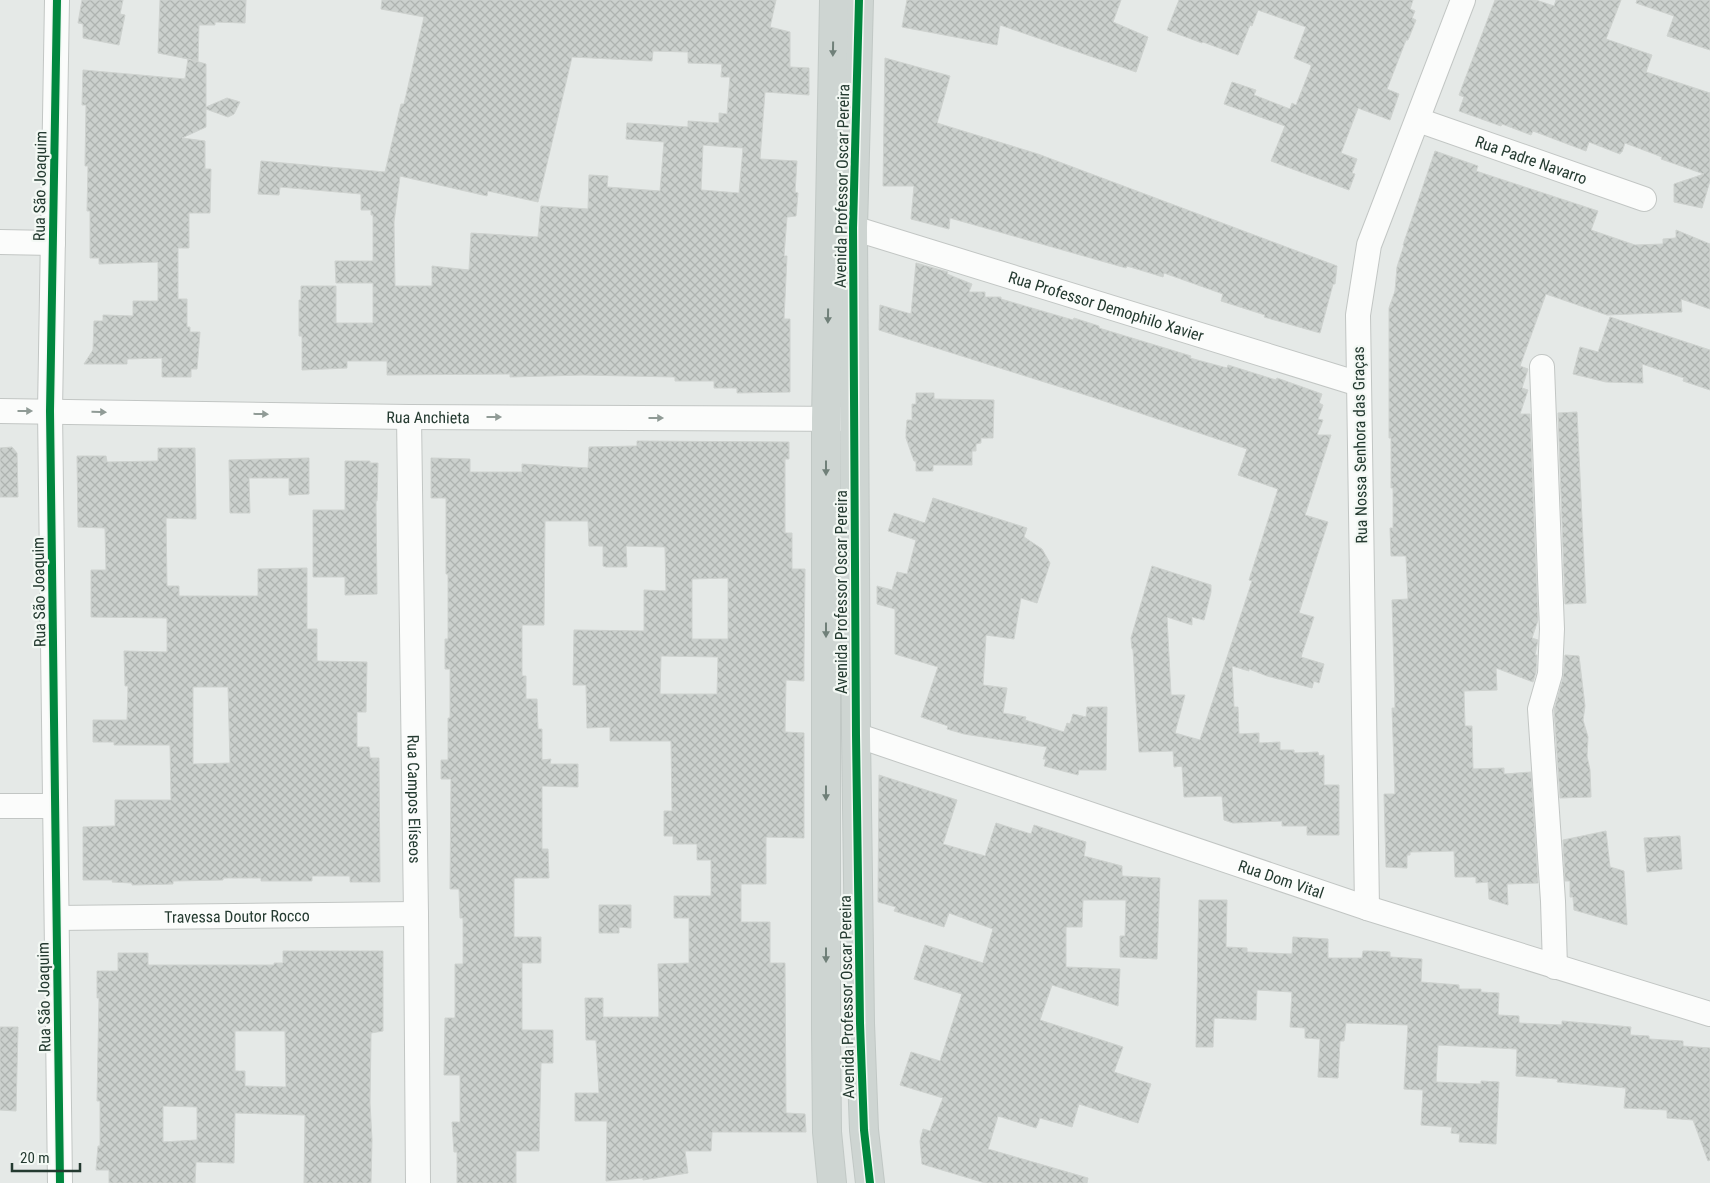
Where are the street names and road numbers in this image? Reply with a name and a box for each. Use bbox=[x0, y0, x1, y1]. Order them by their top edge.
street label: Avenida Professor Oscar Pereira bbox=[831, 84, 853, 288]
street label: Rua São Joaquim bbox=[30, 131, 50, 241]
street label: Rua Padre Navarro bbox=[1473, 131, 1590, 188]
street label: Rua Professor Demophilo Xavier bbox=[1006, 267, 1206, 345]
street label: Rua Nossa Senhora das Graças bbox=[1349, 346, 1371, 544]
street label: Rua Anchieta bbox=[386, 407, 470, 427]
street label: Avenida Professor Oscar Pereira bbox=[832, 490, 851, 694]
street label: Rua São Joaquim bbox=[29, 537, 49, 647]
street label: Rua Campos Elíseos bbox=[404, 734, 425, 863]
street label: Rua Dom Vital bbox=[1236, 856, 1327, 902]
street label: Avenida Professor Oscar Pereira bbox=[836, 895, 858, 1099]
street label: Travessa Doutor Rocco bbox=[164, 906, 310, 926]
street label: Rua São Joaquim bbox=[34, 942, 54, 1052]

